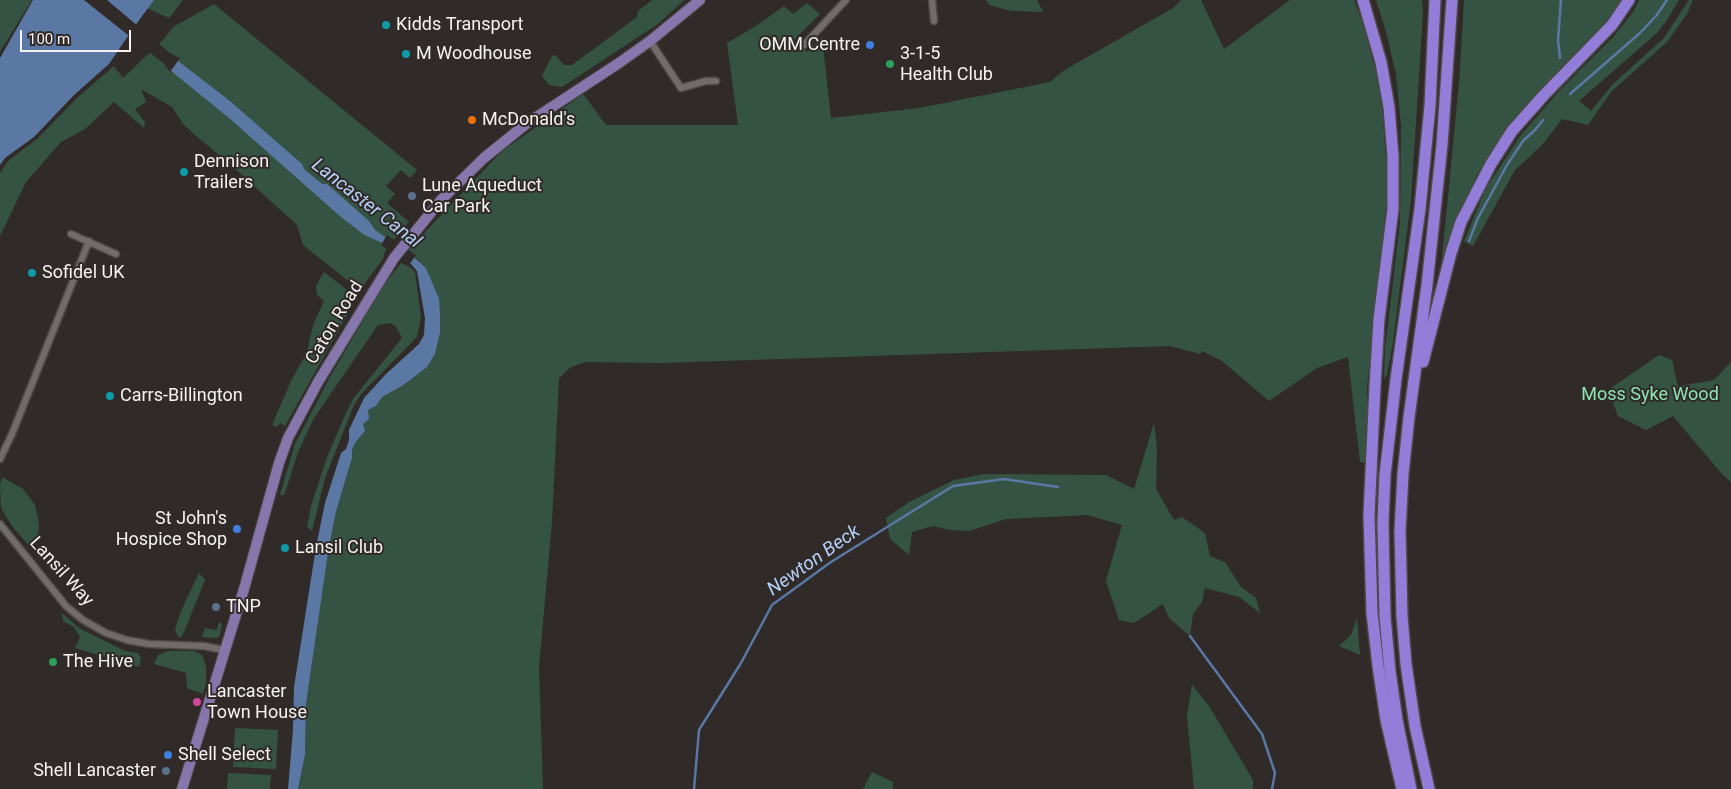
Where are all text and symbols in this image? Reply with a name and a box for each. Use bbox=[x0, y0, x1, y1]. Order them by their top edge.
place label: Kidds Transport bbox=[396, 14, 523, 36]
marker: Kidds Transport bbox=[380, 19, 392, 31]
scale bar bbox=[22, 20, 134, 52]
text: 100 m bbox=[28, 30, 70, 48]
place label: OMM Centre bbox=[759, 34, 860, 56]
marker: OMM Centre bbox=[864, 39, 876, 51]
place label: M Woodhouse bbox=[416, 43, 531, 65]
place label: 3-1-5 Health Club bbox=[900, 43, 993, 86]
marker: M Woodhouse bbox=[400, 48, 412, 60]
marker: 3-1-5 Health Club bbox=[884, 58, 896, 70]
place label: McDonald's bbox=[482, 109, 575, 131]
marker: McDonald's bbox=[466, 114, 478, 126]
place label: Dennison Trailers bbox=[194, 151, 269, 193]
water label: Lancaster Canal bbox=[307, 154, 425, 254]
marker: Dennison Trailers bbox=[178, 166, 190, 178]
place label: Lune Aqueduct Car Park bbox=[422, 175, 542, 218]
marker: Lune Aqueduct Car Park bbox=[406, 190, 418, 202]
place label: Sofidel UK bbox=[42, 262, 124, 284]
marker: Sofidel UK bbox=[26, 267, 38, 279]
street label: Caton Road bbox=[302, 277, 368, 369]
park label: Moss Syke Wood bbox=[1581, 384, 1719, 406]
place label: Carrs-Billington bbox=[120, 385, 243, 407]
marker: Carrs-Billington bbox=[104, 390, 116, 402]
place label: St John's Hospice Shop bbox=[116, 508, 227, 550]
water label: Newton Beck bbox=[763, 521, 865, 601]
marker: St John's Hospice Shop bbox=[231, 523, 243, 535]
street label: Lansil Way bbox=[24, 533, 98, 611]
place label: Lansil Club bbox=[295, 537, 383, 559]
marker: Lansil Club bbox=[279, 542, 291, 554]
place label: TNP bbox=[226, 596, 261, 618]
marker: TNP bbox=[210, 601, 222, 613]
place label: The Hive bbox=[63, 651, 133, 673]
marker: The Hive bbox=[47, 656, 59, 668]
place label: Lancaster Town House bbox=[207, 681, 307, 724]
marker: Lancaster Town House bbox=[191, 696, 203, 708]
place label: Shell Select bbox=[178, 744, 271, 766]
marker: Shell Select bbox=[162, 749, 174, 761]
place label: Shell Lancaster bbox=[33, 760, 156, 782]
marker: Shell Lancaster bbox=[160, 765, 172, 777]

